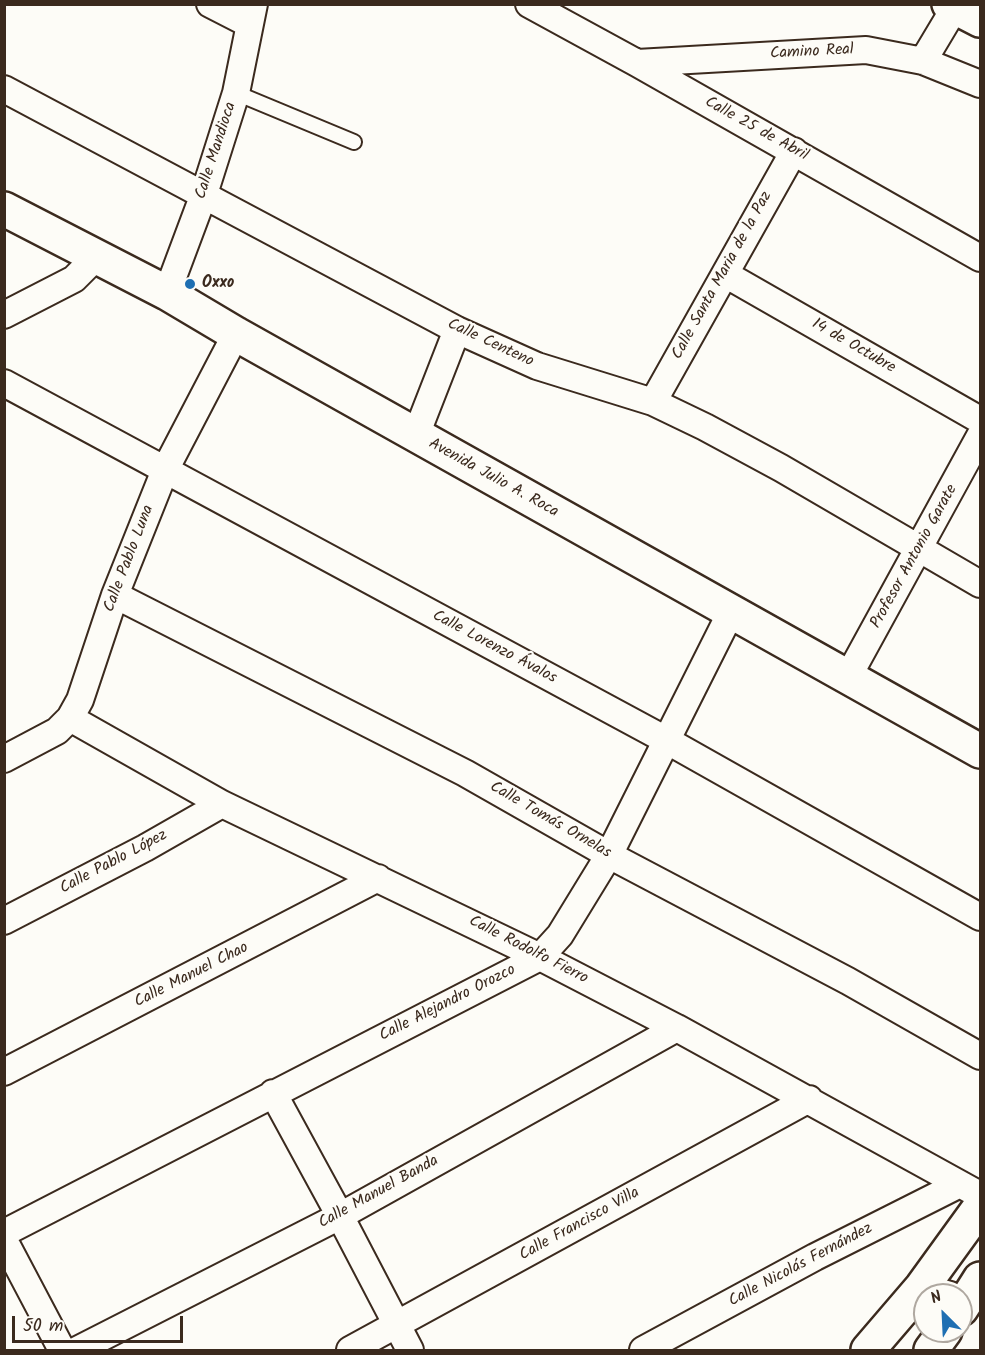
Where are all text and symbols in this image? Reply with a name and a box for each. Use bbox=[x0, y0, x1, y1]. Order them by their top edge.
street label: Camino Real bbox=[770, 41, 854, 65]
street label: Calle 25 de Abril bbox=[701, 94, 811, 166]
street label: Calle Mandioca bbox=[192, 100, 242, 202]
street label: Calle Santa Maria de la Paz bbox=[669, 189, 777, 363]
place label: Oxxo bbox=[202, 274, 234, 294]
marker: Oxxo bbox=[183, 277, 197, 291]
street label: 14 de Octubre bbox=[808, 315, 898, 379]
street label: Calle Centeno bbox=[444, 316, 536, 372]
street label: Avenida Julio A. Roca bbox=[425, 435, 561, 523]
street label: Profesor Antonio Garate bbox=[867, 482, 963, 632]
street label: Calle Pablo Luna bbox=[101, 503, 159, 615]
street label: Calle Lorenzo Ávalos bbox=[428, 607, 560, 689]
street label: Calle Tomás Ornelas bbox=[486, 778, 614, 864]
street label: Calle Pablo López bbox=[57, 827, 171, 899]
street label: Calle Rodolfo Fierro bbox=[465, 913, 591, 989]
street label: Calle Manuel Chao bbox=[132, 939, 252, 1013]
street label: Calle Alejandro Orozco bbox=[377, 961, 519, 1047]
street label: Calle Manuel Banda bbox=[316, 1152, 442, 1234]
street label: Calle Francisco Villa bbox=[517, 1184, 643, 1266]
street label: Calle Nicolás Fernández bbox=[726, 1220, 876, 1312]
north arrow bbox=[913, 1283, 973, 1343]
text: N bbox=[927, 1284, 946, 1311]
scale bar bbox=[15, 1304, 186, 1342]
text: 50 m bbox=[23, 1312, 63, 1341]

